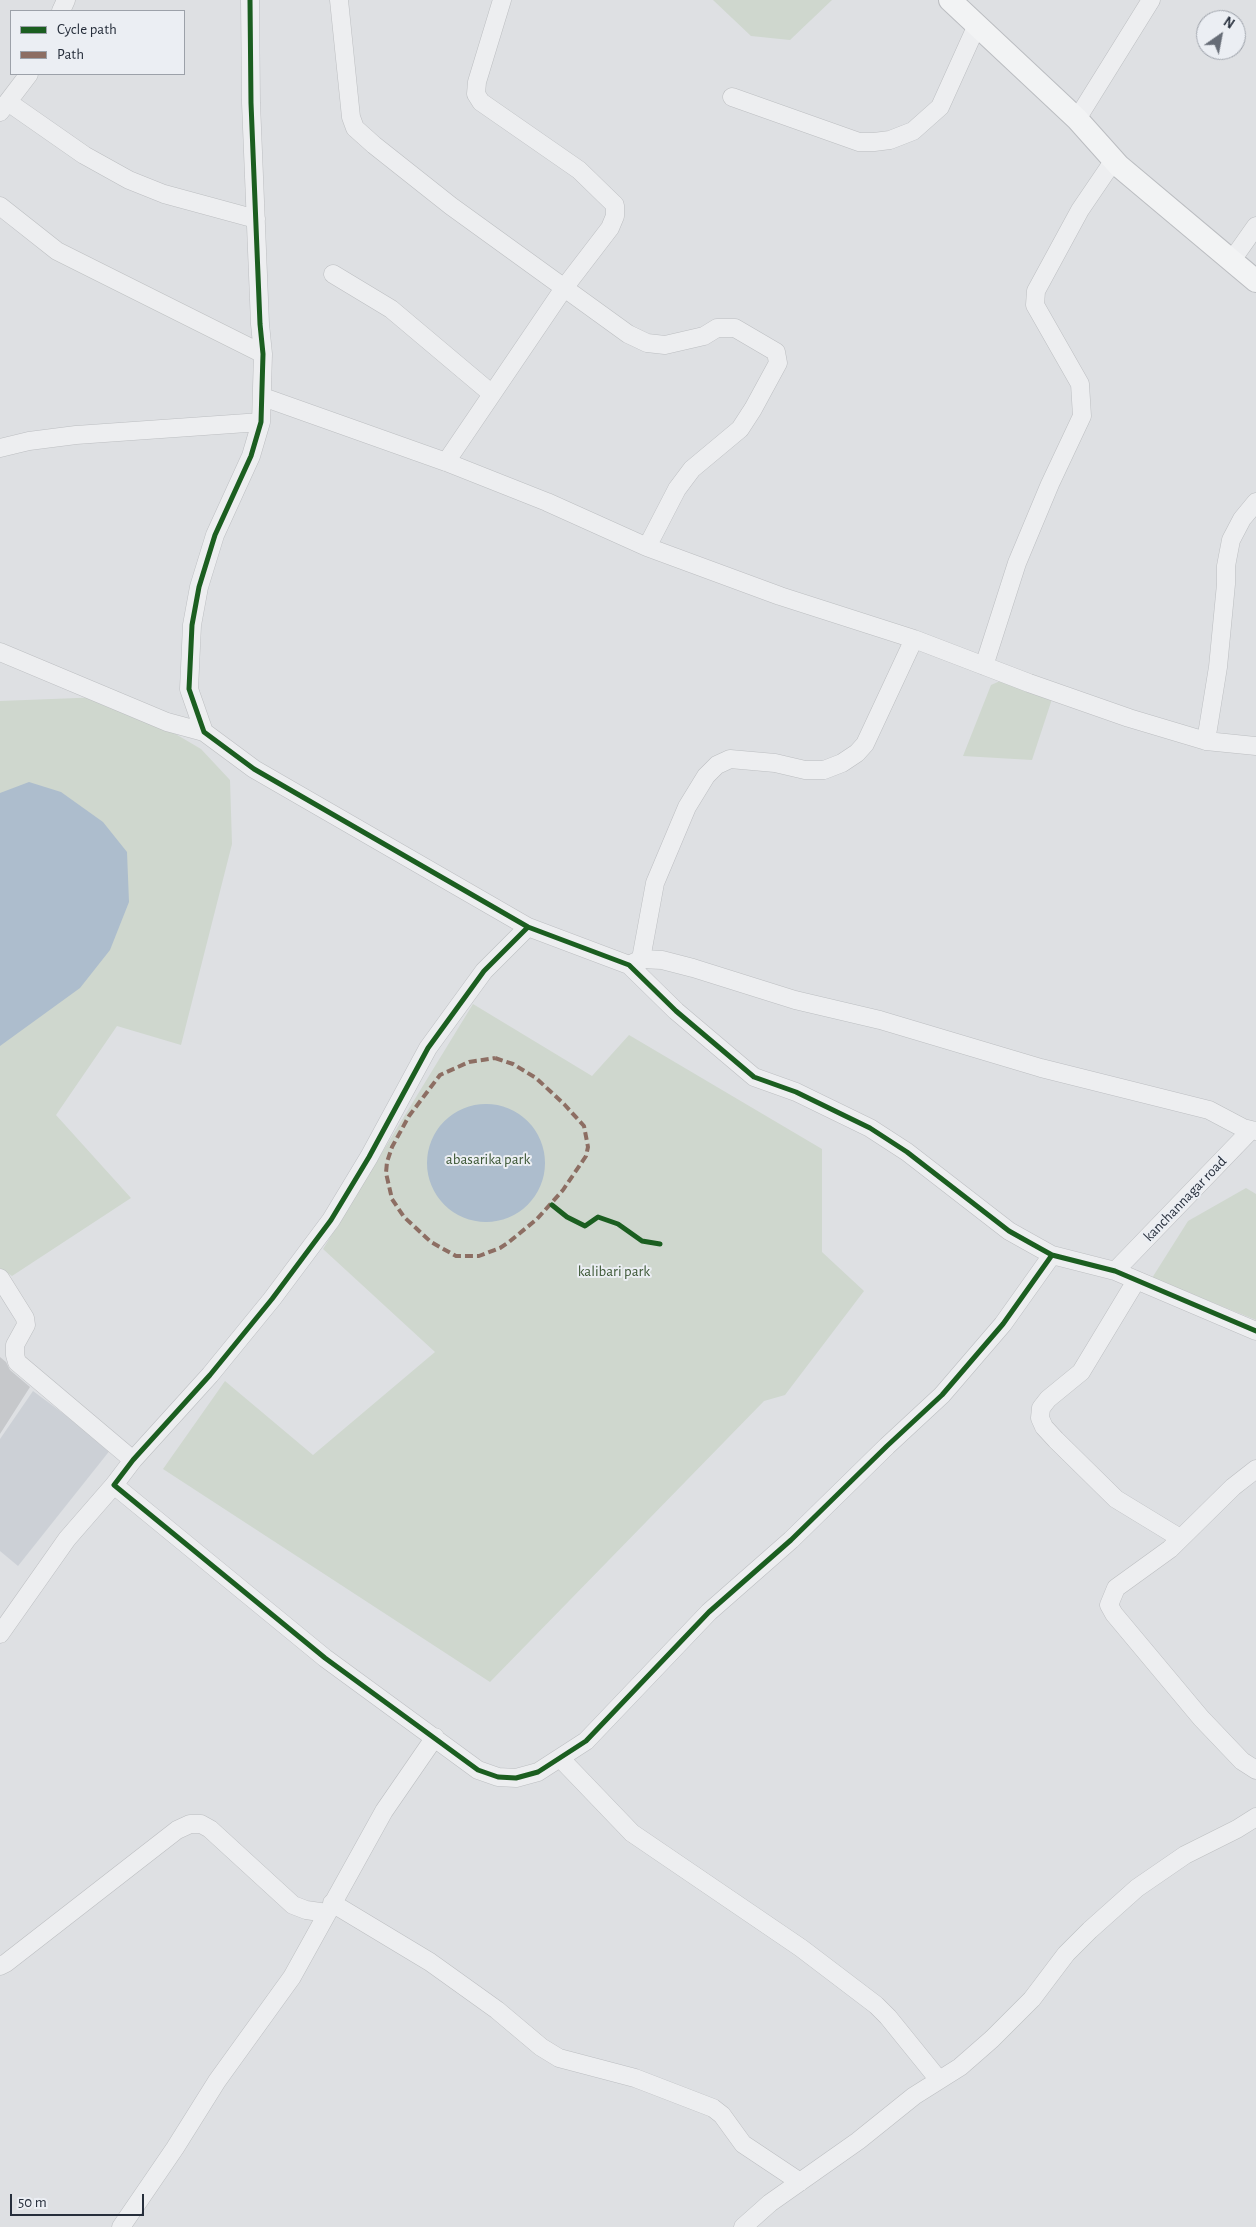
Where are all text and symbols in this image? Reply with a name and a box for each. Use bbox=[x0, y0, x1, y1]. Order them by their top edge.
legend bbox=[10, 10, 185, 75]
north arrow bbox=[1196, 10, 1246, 60]
text: N bbox=[1221, 15, 1237, 32]
text: Cycle path bbox=[57, 22, 117, 37]
text: Path bbox=[57, 47, 84, 62]
park label: abasarika park bbox=[446, 1150, 530, 1168]
street label: kanchannagar road bbox=[1140, 1153, 1230, 1245]
park label: kalibari park bbox=[578, 1262, 650, 1280]
scale bar bbox=[12, 2184, 146, 2216]
text: 50 m bbox=[18, 2195, 47, 2210]

